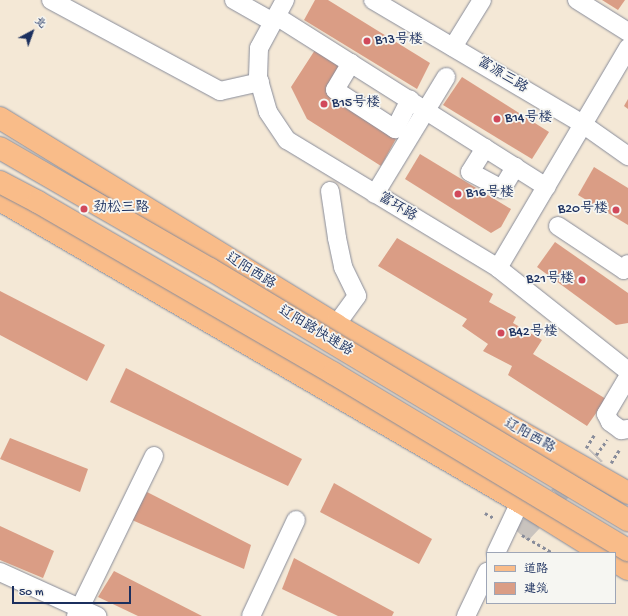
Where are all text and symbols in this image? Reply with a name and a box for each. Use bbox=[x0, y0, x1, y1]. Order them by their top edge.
north arrow bbox=[12, 12, 52, 52]
text: 北 bbox=[32, 15, 48, 31]
place label: B13号楼 bbox=[375, 33, 423, 49]
marker: B13号楼 bbox=[362, 36, 372, 46]
street label: 富源三路 bbox=[474, 54, 530, 98]
place label: B15号楼 bbox=[332, 96, 380, 112]
marker: B15号楼 bbox=[319, 99, 329, 109]
place label: B14号楼 bbox=[505, 111, 552, 127]
marker: B14号楼 bbox=[492, 114, 502, 124]
place label: B16号楼 bbox=[466, 186, 514, 202]
marker: B16号楼 bbox=[453, 189, 463, 199]
street label: 富环路 bbox=[375, 190, 419, 226]
place label: 劲松三路 bbox=[93, 201, 149, 217]
place label: B20号楼 bbox=[558, 202, 608, 218]
marker: 劲松三路 bbox=[78, 203, 90, 215]
marker: B20号楼 bbox=[611, 205, 621, 215]
street label: 辽阳西路 bbox=[222, 250, 278, 294]
place label: B21号楼 bbox=[526, 272, 574, 288]
marker: B21号楼 bbox=[577, 275, 587, 285]
street label: 辽阳路快速路 bbox=[275, 303, 355, 361]
place label: B42号楼 bbox=[509, 325, 558, 341]
marker: B42号楼 bbox=[496, 328, 506, 338]
street label: 辽阳西路 bbox=[500, 416, 558, 458]
legend bbox=[486, 552, 616, 604]
text: 道路 bbox=[524, 563, 548, 577]
scale bar bbox=[14, 578, 133, 604]
text: 建筑 bbox=[524, 583, 548, 597]
text: 50 m bbox=[19, 586, 44, 600]

